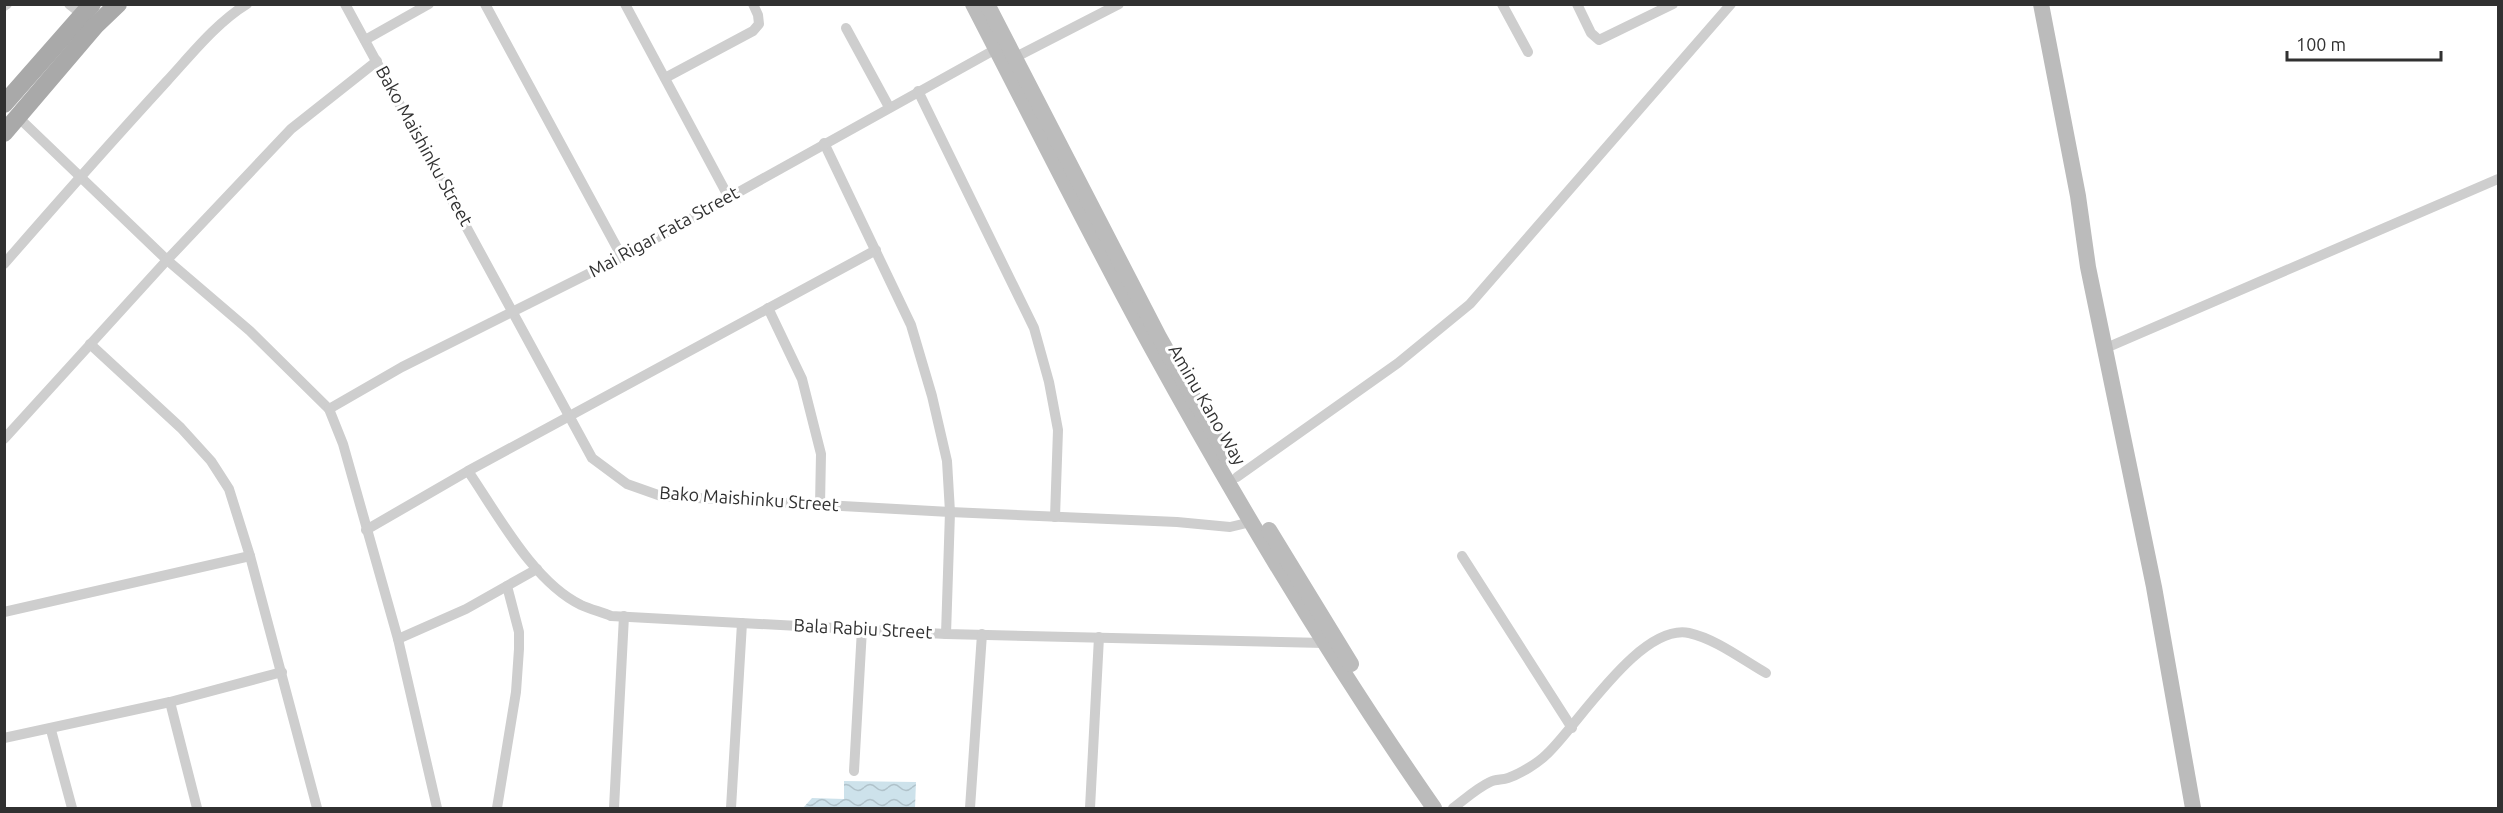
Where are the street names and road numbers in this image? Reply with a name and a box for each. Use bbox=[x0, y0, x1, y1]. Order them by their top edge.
street label: Bako Maishinku Street bbox=[373, 62, 477, 229]
street label: Mai Rigar Fata Street bbox=[585, 182, 742, 281]
street label: Aminu Kano Way bbox=[1165, 341, 1251, 468]
street label: Bako Maishinku Street bbox=[659, 482, 839, 514]
street label: Bala Rabiu Street bbox=[793, 614, 933, 642]

